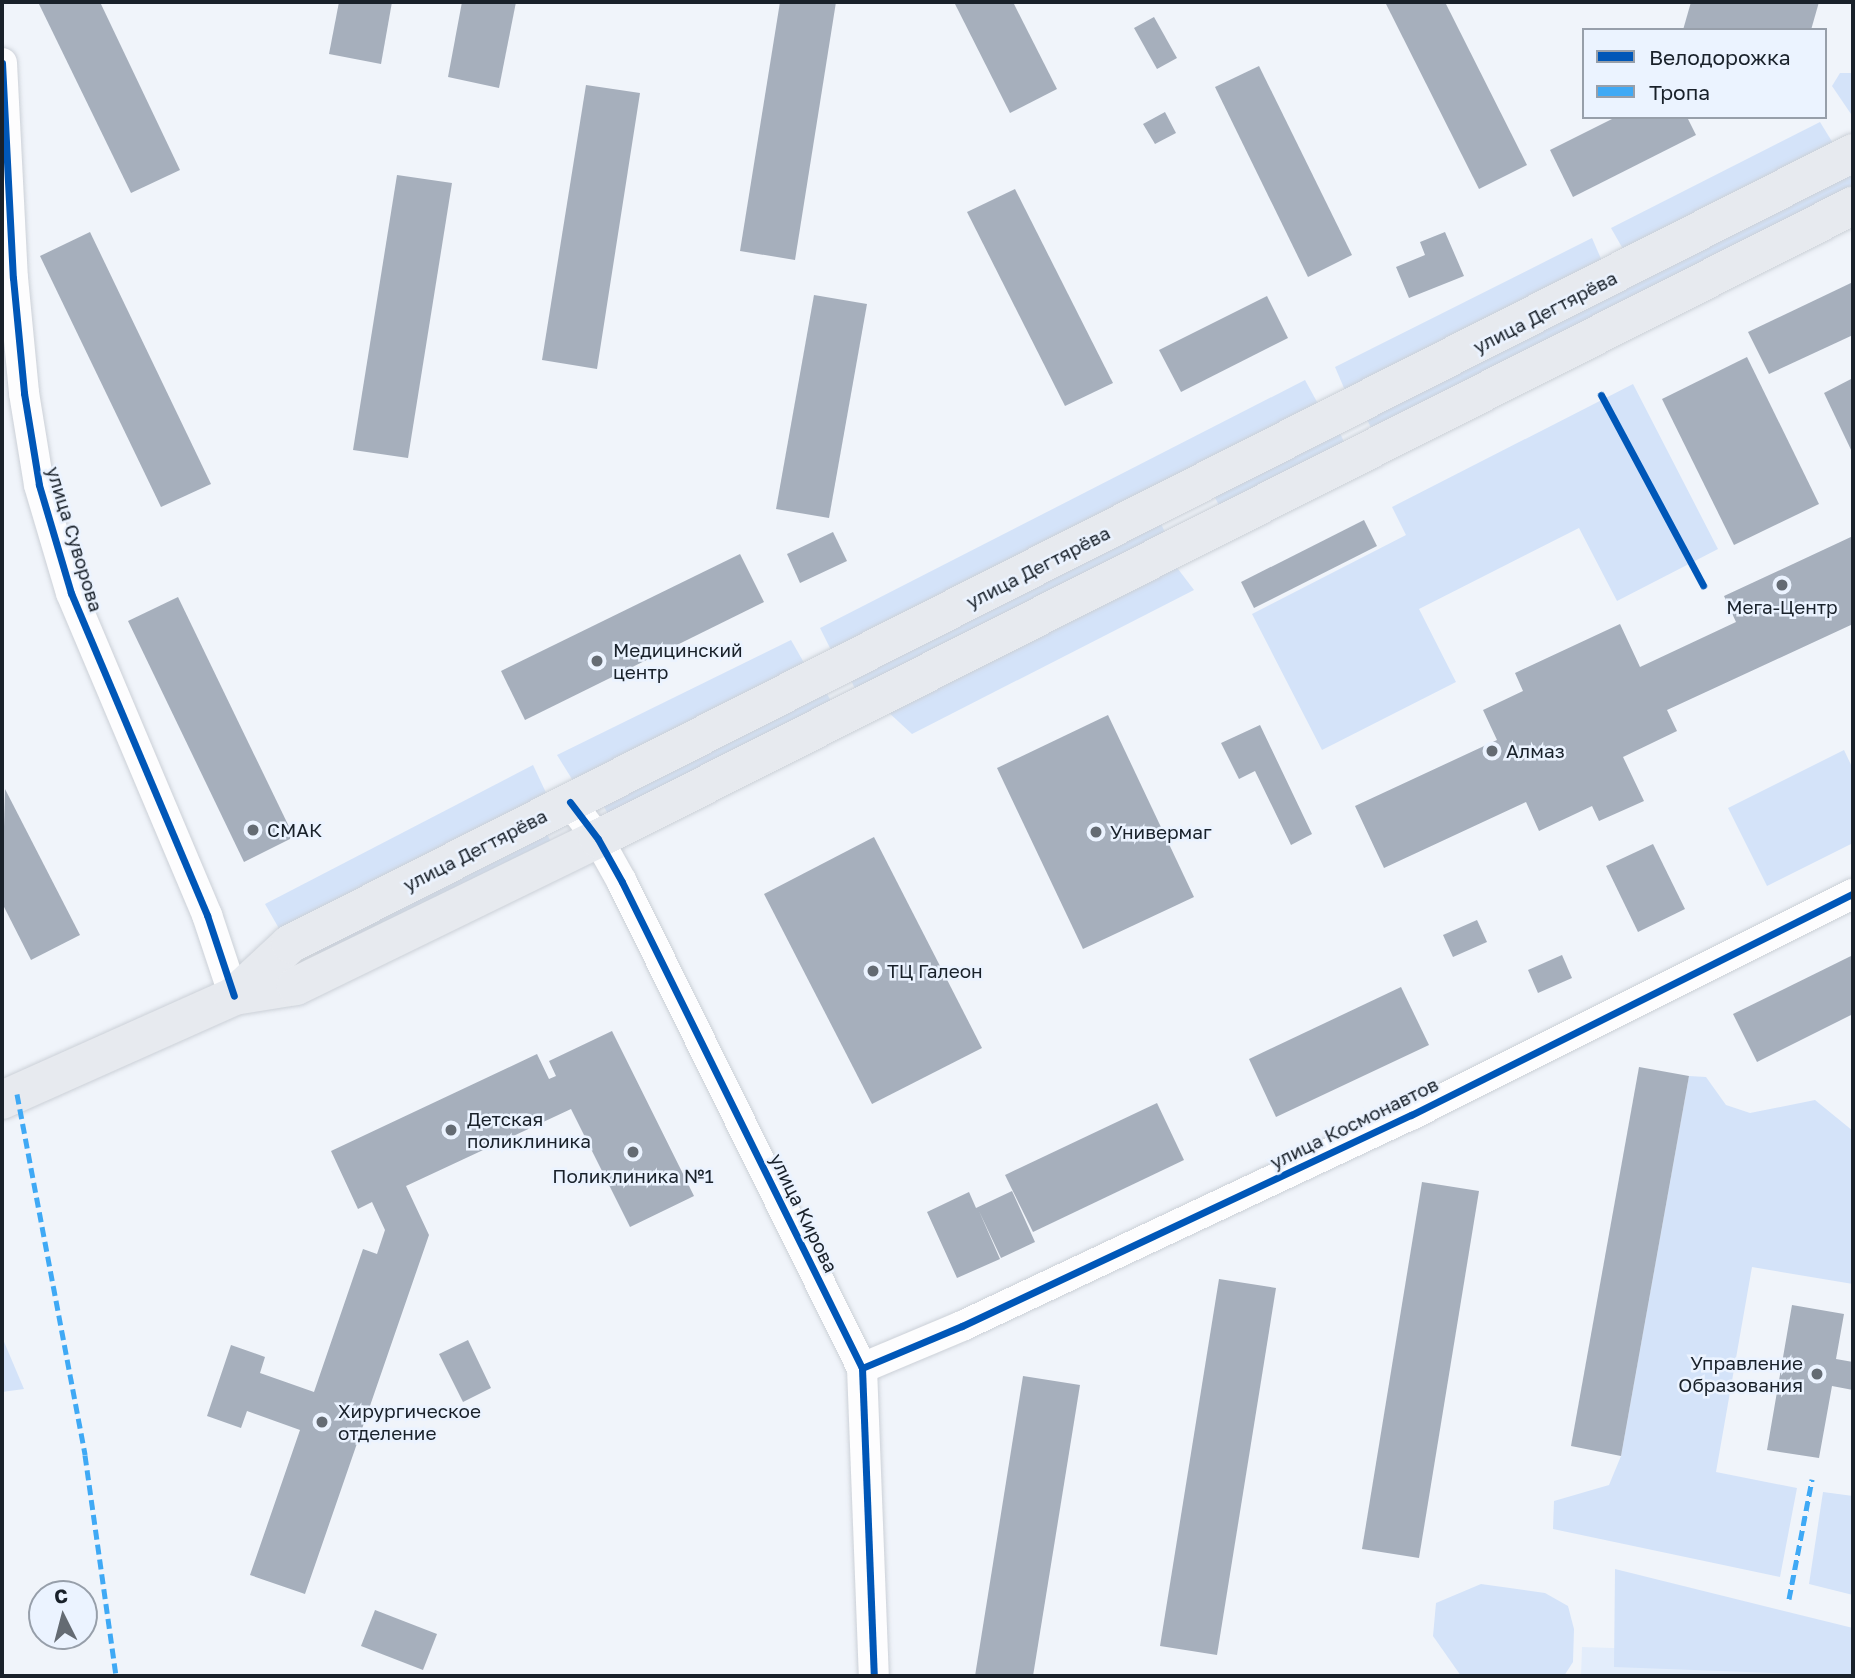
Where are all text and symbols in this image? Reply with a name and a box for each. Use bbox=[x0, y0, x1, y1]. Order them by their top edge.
legend bbox=[1582, 28, 1827, 119]
text: Велодорожка bbox=[1649, 44, 1791, 70]
text: Тропа bbox=[1649, 79, 1710, 105]
street label: улица Дегтярёва bbox=[1469, 266, 1621, 358]
street label: улица Суворова bbox=[42, 464, 108, 614]
street label: улица Дегтярёва bbox=[962, 521, 1114, 613]
marker: Мега-Центр bbox=[1774, 577, 1790, 593]
place label: Мега-Центр bbox=[1726, 596, 1838, 618]
place label: Медицинский центр bbox=[613, 639, 743, 683]
marker: Медицинский центр bbox=[587, 651, 607, 671]
place label: Алмаз bbox=[1506, 740, 1565, 762]
marker: Алмаз bbox=[1484, 743, 1500, 759]
street label: улица Дегтярёва bbox=[399, 804, 551, 896]
place label: СМАК bbox=[267, 819, 322, 841]
place label: Универмаг bbox=[1110, 821, 1212, 843]
marker: СМАК bbox=[245, 822, 261, 838]
marker: Универмаг bbox=[1088, 824, 1104, 840]
place label: ТЦ Галеон bbox=[887, 960, 983, 982]
marker: ТЦ Галеон bbox=[865, 963, 881, 979]
street label: улица Космонавтов bbox=[1266, 1072, 1442, 1174]
place label: Детская поликлиника bbox=[467, 1108, 591, 1152]
marker: Детская поликлиника bbox=[441, 1120, 461, 1140]
marker: Поликлиника №1 bbox=[623, 1142, 643, 1162]
street label: улица Кирова bbox=[765, 1150, 843, 1276]
place label: Поликлиника №1 bbox=[552, 1165, 714, 1187]
place label: Управление Образования bbox=[1678, 1352, 1803, 1396]
marker: Управление Образования bbox=[1809, 1366, 1825, 1382]
place label: Хирургическое отделение bbox=[338, 1400, 481, 1444]
marker: Хирургическое отделение bbox=[312, 1412, 332, 1432]
north arrow bbox=[28, 1580, 98, 1650]
text: С bbox=[53, 1583, 69, 1608]

